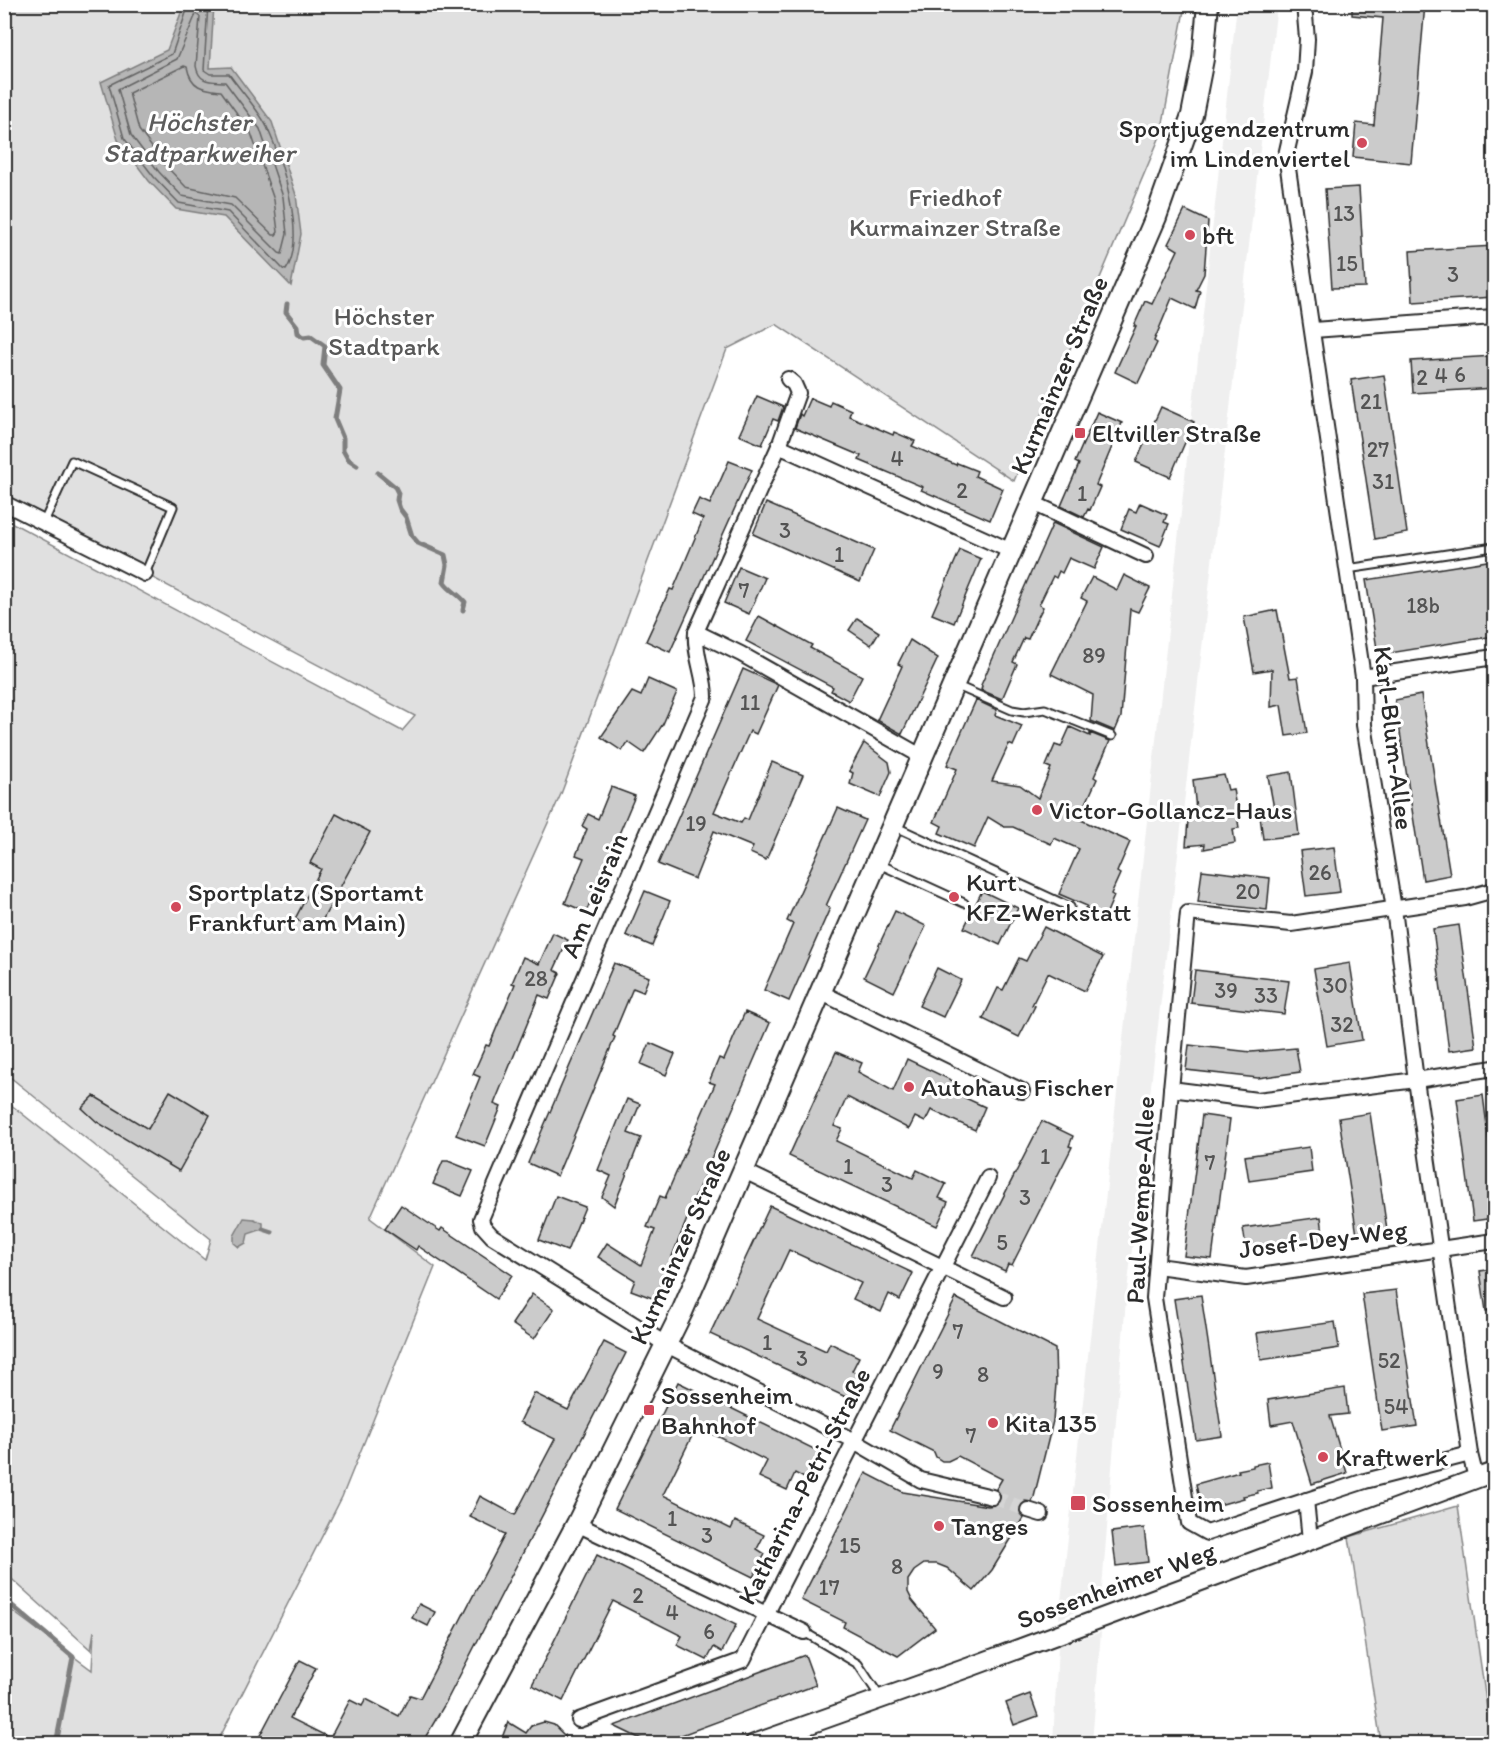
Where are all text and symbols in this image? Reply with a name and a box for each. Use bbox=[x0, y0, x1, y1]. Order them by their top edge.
water label: Höchster Stadtparkweiher bbox=[103, 105, 298, 169]
place label: Sportjugendzentrum im Lindenviertel bbox=[1119, 112, 1350, 174]
marker: Sportjugendzentrum im Lindenviertel bbox=[1355, 136, 1369, 150]
park label: Friedhof Kurmainzer Straße bbox=[849, 181, 1061, 243]
house number: 13 bbox=[1333, 200, 1355, 227]
place label: bft bbox=[1202, 219, 1235, 251]
marker: bft bbox=[1183, 228, 1197, 242]
house number: 15 bbox=[1336, 250, 1358, 277]
house number: 3 bbox=[1447, 261, 1459, 288]
street label: Kurmainzer Straße bbox=[1003, 271, 1115, 479]
park label: Höchster Stadtpark bbox=[328, 300, 440, 362]
house number: 6 bbox=[1454, 361, 1466, 388]
house number: 4 bbox=[1434, 362, 1448, 389]
house number: 2 bbox=[1416, 364, 1428, 391]
house number: 21 bbox=[1360, 388, 1382, 415]
place label: Eltviller Straße bbox=[1092, 417, 1261, 449]
marker: Eltviller Straße bbox=[1073, 426, 1087, 440]
house number: 27 bbox=[1367, 436, 1389, 463]
house number: 4 bbox=[890, 445, 904, 472]
house number: 31 bbox=[1372, 468, 1394, 495]
house number: 2 bbox=[956, 477, 968, 504]
house number: 1 bbox=[1077, 480, 1087, 507]
house number: 3 bbox=[779, 517, 791, 544]
house number: 1 bbox=[834, 541, 844, 568]
house number: 7 bbox=[739, 577, 750, 604]
house number: 18b bbox=[1406, 592, 1440, 619]
house number: 89 bbox=[1082, 642, 1106, 669]
street label: Karl-Blum-Allee bbox=[1367, 644, 1421, 832]
house number: 11 bbox=[740, 689, 760, 716]
place label: Victor-Gollancz-Haus bbox=[1049, 794, 1292, 826]
marker: Victor-Gollancz-Haus bbox=[1030, 803, 1044, 817]
house number: 19 bbox=[685, 810, 707, 837]
street label: Am Leisrain bbox=[553, 827, 635, 963]
house number: 26 bbox=[1308, 859, 1332, 886]
place label: Kurt KFZ-Werkstatt bbox=[966, 866, 1131, 928]
place label: Sportplatz (Sportamt Frankfurt am Main) bbox=[188, 876, 424, 938]
house number: 20 bbox=[1235, 878, 1261, 905]
marker: Kurt KFZ-Werkstatt bbox=[947, 890, 961, 904]
marker: Sportplatz (Sportamt Frankfurt am Main) bbox=[169, 900, 183, 914]
house number: 28 bbox=[524, 965, 548, 992]
house number: 30 bbox=[1322, 972, 1348, 999]
house number: 39 bbox=[1214, 977, 1238, 1004]
house number: 33 bbox=[1254, 982, 1278, 1009]
house number: 32 bbox=[1330, 1011, 1354, 1038]
place label: Autohaus Fischer bbox=[921, 1071, 1114, 1103]
marker: Autohaus Fischer bbox=[902, 1080, 916, 1094]
street label: Paul-Wempe-Allee bbox=[1119, 1095, 1161, 1305]
street label: Kurmainzer Straße bbox=[622, 1143, 738, 1349]
house number: 1 bbox=[1040, 1143, 1050, 1170]
house number: 7 bbox=[1205, 1149, 1216, 1176]
house number: 1 bbox=[843, 1153, 853, 1180]
house number: 3 bbox=[881, 1171, 893, 1198]
house number: 3 bbox=[1019, 1184, 1031, 1211]
street label: Josef-Dey-Weg bbox=[1237, 1213, 1410, 1265]
house number: 5 bbox=[996, 1229, 1008, 1256]
house number: 7 bbox=[953, 1318, 964, 1345]
house number: 1 bbox=[762, 1329, 772, 1356]
house number: 3 bbox=[796, 1345, 808, 1372]
house number: 52 bbox=[1377, 1347, 1401, 1374]
house number: 9 bbox=[932, 1358, 944, 1385]
house number: 8 bbox=[977, 1361, 989, 1388]
street label: Katharina-Petri-Straße bbox=[730, 1362, 878, 1610]
place label: Sossenheim Bahnhof bbox=[661, 1379, 793, 1441]
house number: 54 bbox=[1384, 1393, 1408, 1420]
marker: Sossenheim Bahnhof bbox=[642, 1403, 656, 1417]
place label: Kita 135 bbox=[1005, 1407, 1097, 1439]
marker: Kita 135 bbox=[986, 1416, 1000, 1430]
house number: 7 bbox=[966, 1422, 977, 1449]
place label: Kraftwerk bbox=[1335, 1441, 1449, 1473]
marker: Kraftwerk bbox=[1316, 1450, 1330, 1464]
place label: Sossenheim bbox=[1092, 1487, 1224, 1519]
marker: Sossenheim bbox=[1069, 1494, 1087, 1512]
house number: 1 bbox=[667, 1505, 677, 1532]
place label: Tanges bbox=[951, 1510, 1029, 1542]
marker: Tanges bbox=[932, 1519, 946, 1533]
house number: 3 bbox=[701, 1522, 713, 1549]
house number: 15 bbox=[839, 1532, 861, 1559]
street label: Sossenheimer Weg bbox=[1012, 1534, 1220, 1636]
house number: 8 bbox=[891, 1553, 903, 1580]
house number: 17 bbox=[818, 1574, 840, 1601]
house number: 2 bbox=[632, 1582, 644, 1609]
house number: 4 bbox=[665, 1599, 679, 1626]
house number: 6 bbox=[703, 1618, 715, 1645]

